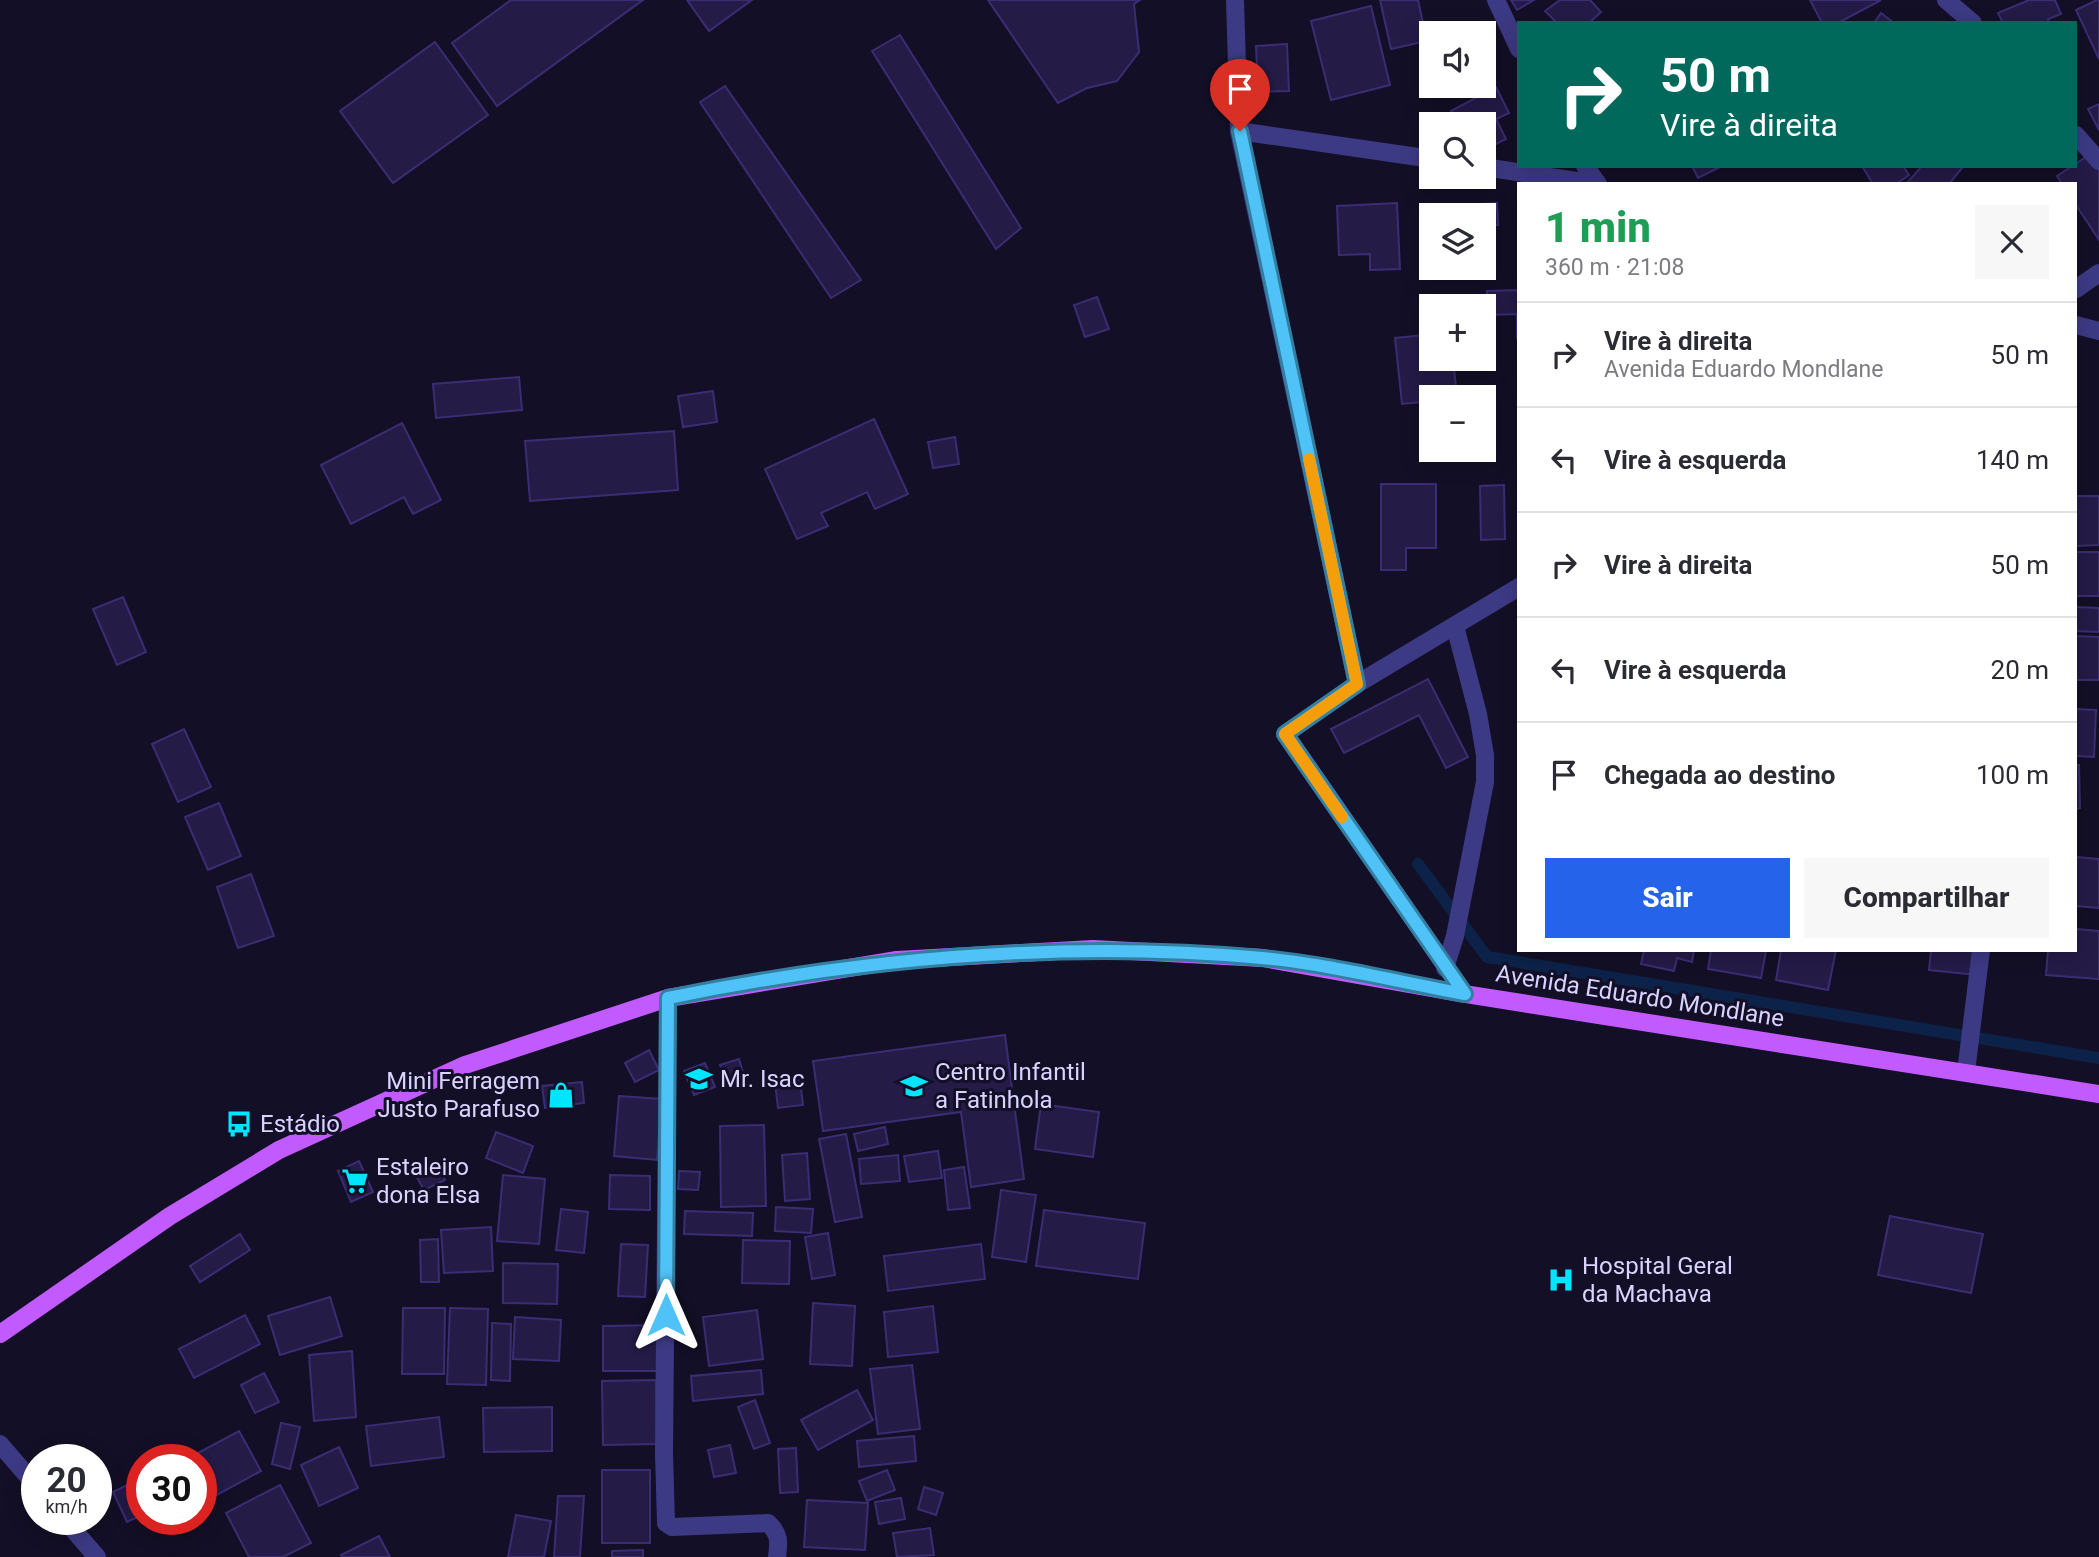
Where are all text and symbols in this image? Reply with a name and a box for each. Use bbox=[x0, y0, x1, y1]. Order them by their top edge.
map controls bbox=[1419, 21, 1496, 462]
button: sound bbox=[1419, 21, 1496, 98]
text: 50 m bbox=[1660, 47, 1771, 104]
icon: right bbox=[1545, 49, 1636, 140]
pin bbox=[1210, 59, 1270, 131]
icon: arrive bbox=[1221, 70, 1259, 108]
text: Vire à direita bbox=[1660, 106, 1838, 144]
button: search bbox=[1419, 112, 1496, 189]
button: layers bbox=[1419, 203, 1496, 280]
text: 1 min bbox=[1545, 203, 1651, 252]
button: close bbox=[1975, 205, 2049, 279]
text: 360 m · 21:08 bbox=[1545, 254, 1684, 281]
button: + bbox=[1419, 294, 1496, 371]
text: Vire à direita bbox=[1604, 326, 1752, 356]
icon: right bbox=[1545, 336, 1583, 374]
text: 50 m bbox=[1991, 340, 2049, 370]
text: Avenida Eduardo Mondlane bbox=[1604, 356, 1883, 383]
button: − bbox=[1419, 385, 1496, 462]
icon: left bbox=[1545, 441, 1583, 479]
text: Vire à esquerda bbox=[1604, 445, 1787, 475]
text: 140 m bbox=[1976, 445, 2049, 475]
icon: right bbox=[1545, 546, 1583, 584]
text: Vire à direita bbox=[1604, 550, 1752, 580]
text: 50 m bbox=[1991, 550, 2049, 580]
icon: left bbox=[1545, 651, 1583, 689]
text: Vire à esquerda bbox=[1604, 655, 1787, 685]
text: 20 m bbox=[1991, 655, 2049, 685]
icon: arrive bbox=[1545, 756, 1583, 794]
text: Chegada ao destino bbox=[1604, 760, 1835, 790]
text: 100 m bbox=[1976, 760, 2049, 790]
button: Sair bbox=[1545, 858, 1790, 938]
button: Compartilhar bbox=[1804, 858, 2049, 938]
street label: Avenida Eduardo Mondlane bbox=[1494, 959, 1786, 1033]
place label: Centro Infantil a Fatinhola bbox=[935, 1058, 1086, 1114]
school or university icon: Mr. Isac bbox=[684, 1064, 714, 1094]
place label: Mr. Isac bbox=[720, 1065, 804, 1093]
place label: Mini Ferragem Justo Parafuso bbox=[377, 1067, 540, 1123]
school or university icon: Centro Infantil a Fatinhola bbox=[899, 1071, 929, 1101]
shop icon: Mini Ferragem Justo Parafuso bbox=[546, 1080, 576, 1110]
bus stop icon: Estádio bbox=[224, 1109, 254, 1139]
place label: Estádio bbox=[260, 1110, 340, 1138]
place label: Estaleiro dona Elsa bbox=[376, 1153, 480, 1209]
supermarket icon: Estaleiro dona Elsa bbox=[340, 1166, 370, 1196]
place label: Hospital Geral da Machava bbox=[1582, 1252, 1733, 1308]
hospital icon: Hospital Geral da Machava bbox=[1546, 1265, 1576, 1295]
position arrow bbox=[629, 1278, 703, 1352]
speed limit sign: 30 bbox=[126, 1444, 217, 1535]
text: 20 bbox=[46, 1460, 87, 1501]
text: km/h bbox=[45, 1496, 88, 1517]

